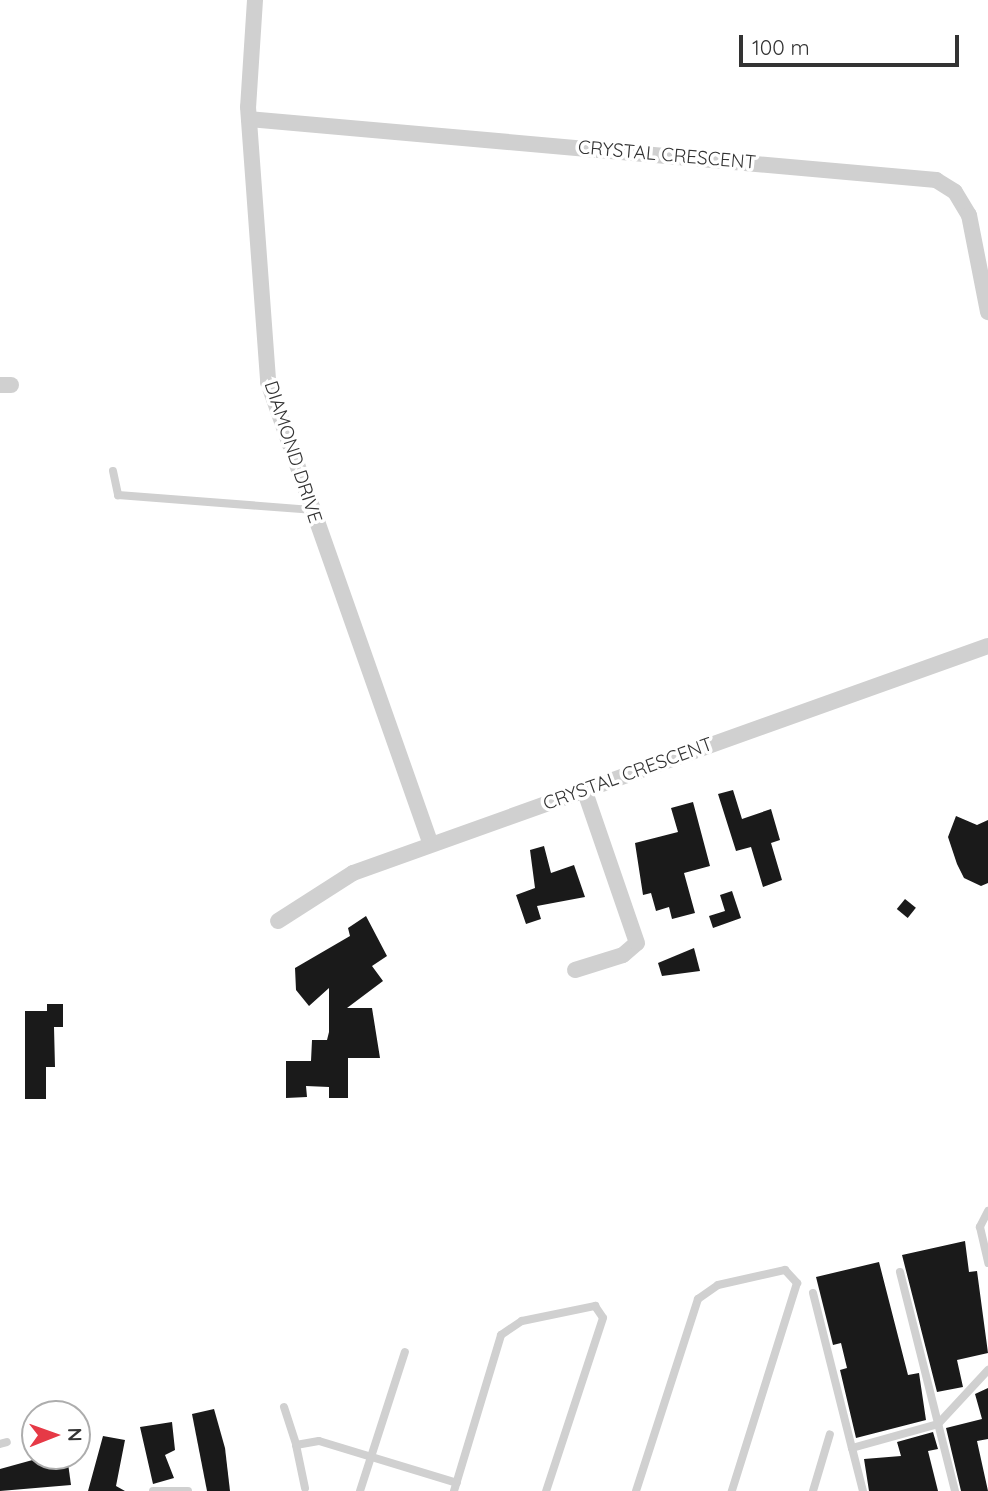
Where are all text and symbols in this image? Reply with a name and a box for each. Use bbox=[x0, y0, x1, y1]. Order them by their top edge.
scale bar bbox=[743, 21, 964, 65]
text: 100 m bbox=[752, 34, 810, 60]
street label: CRYSTAL CRESCENT bbox=[577, 136, 757, 174]
street label: DIAMOND DRIVE bbox=[259, 378, 327, 526]
street label: CRYSTAL CRESCENT bbox=[540, 733, 716, 815]
north arrow bbox=[21, 1400, 91, 1470]
text: N bbox=[63, 1427, 87, 1442]

